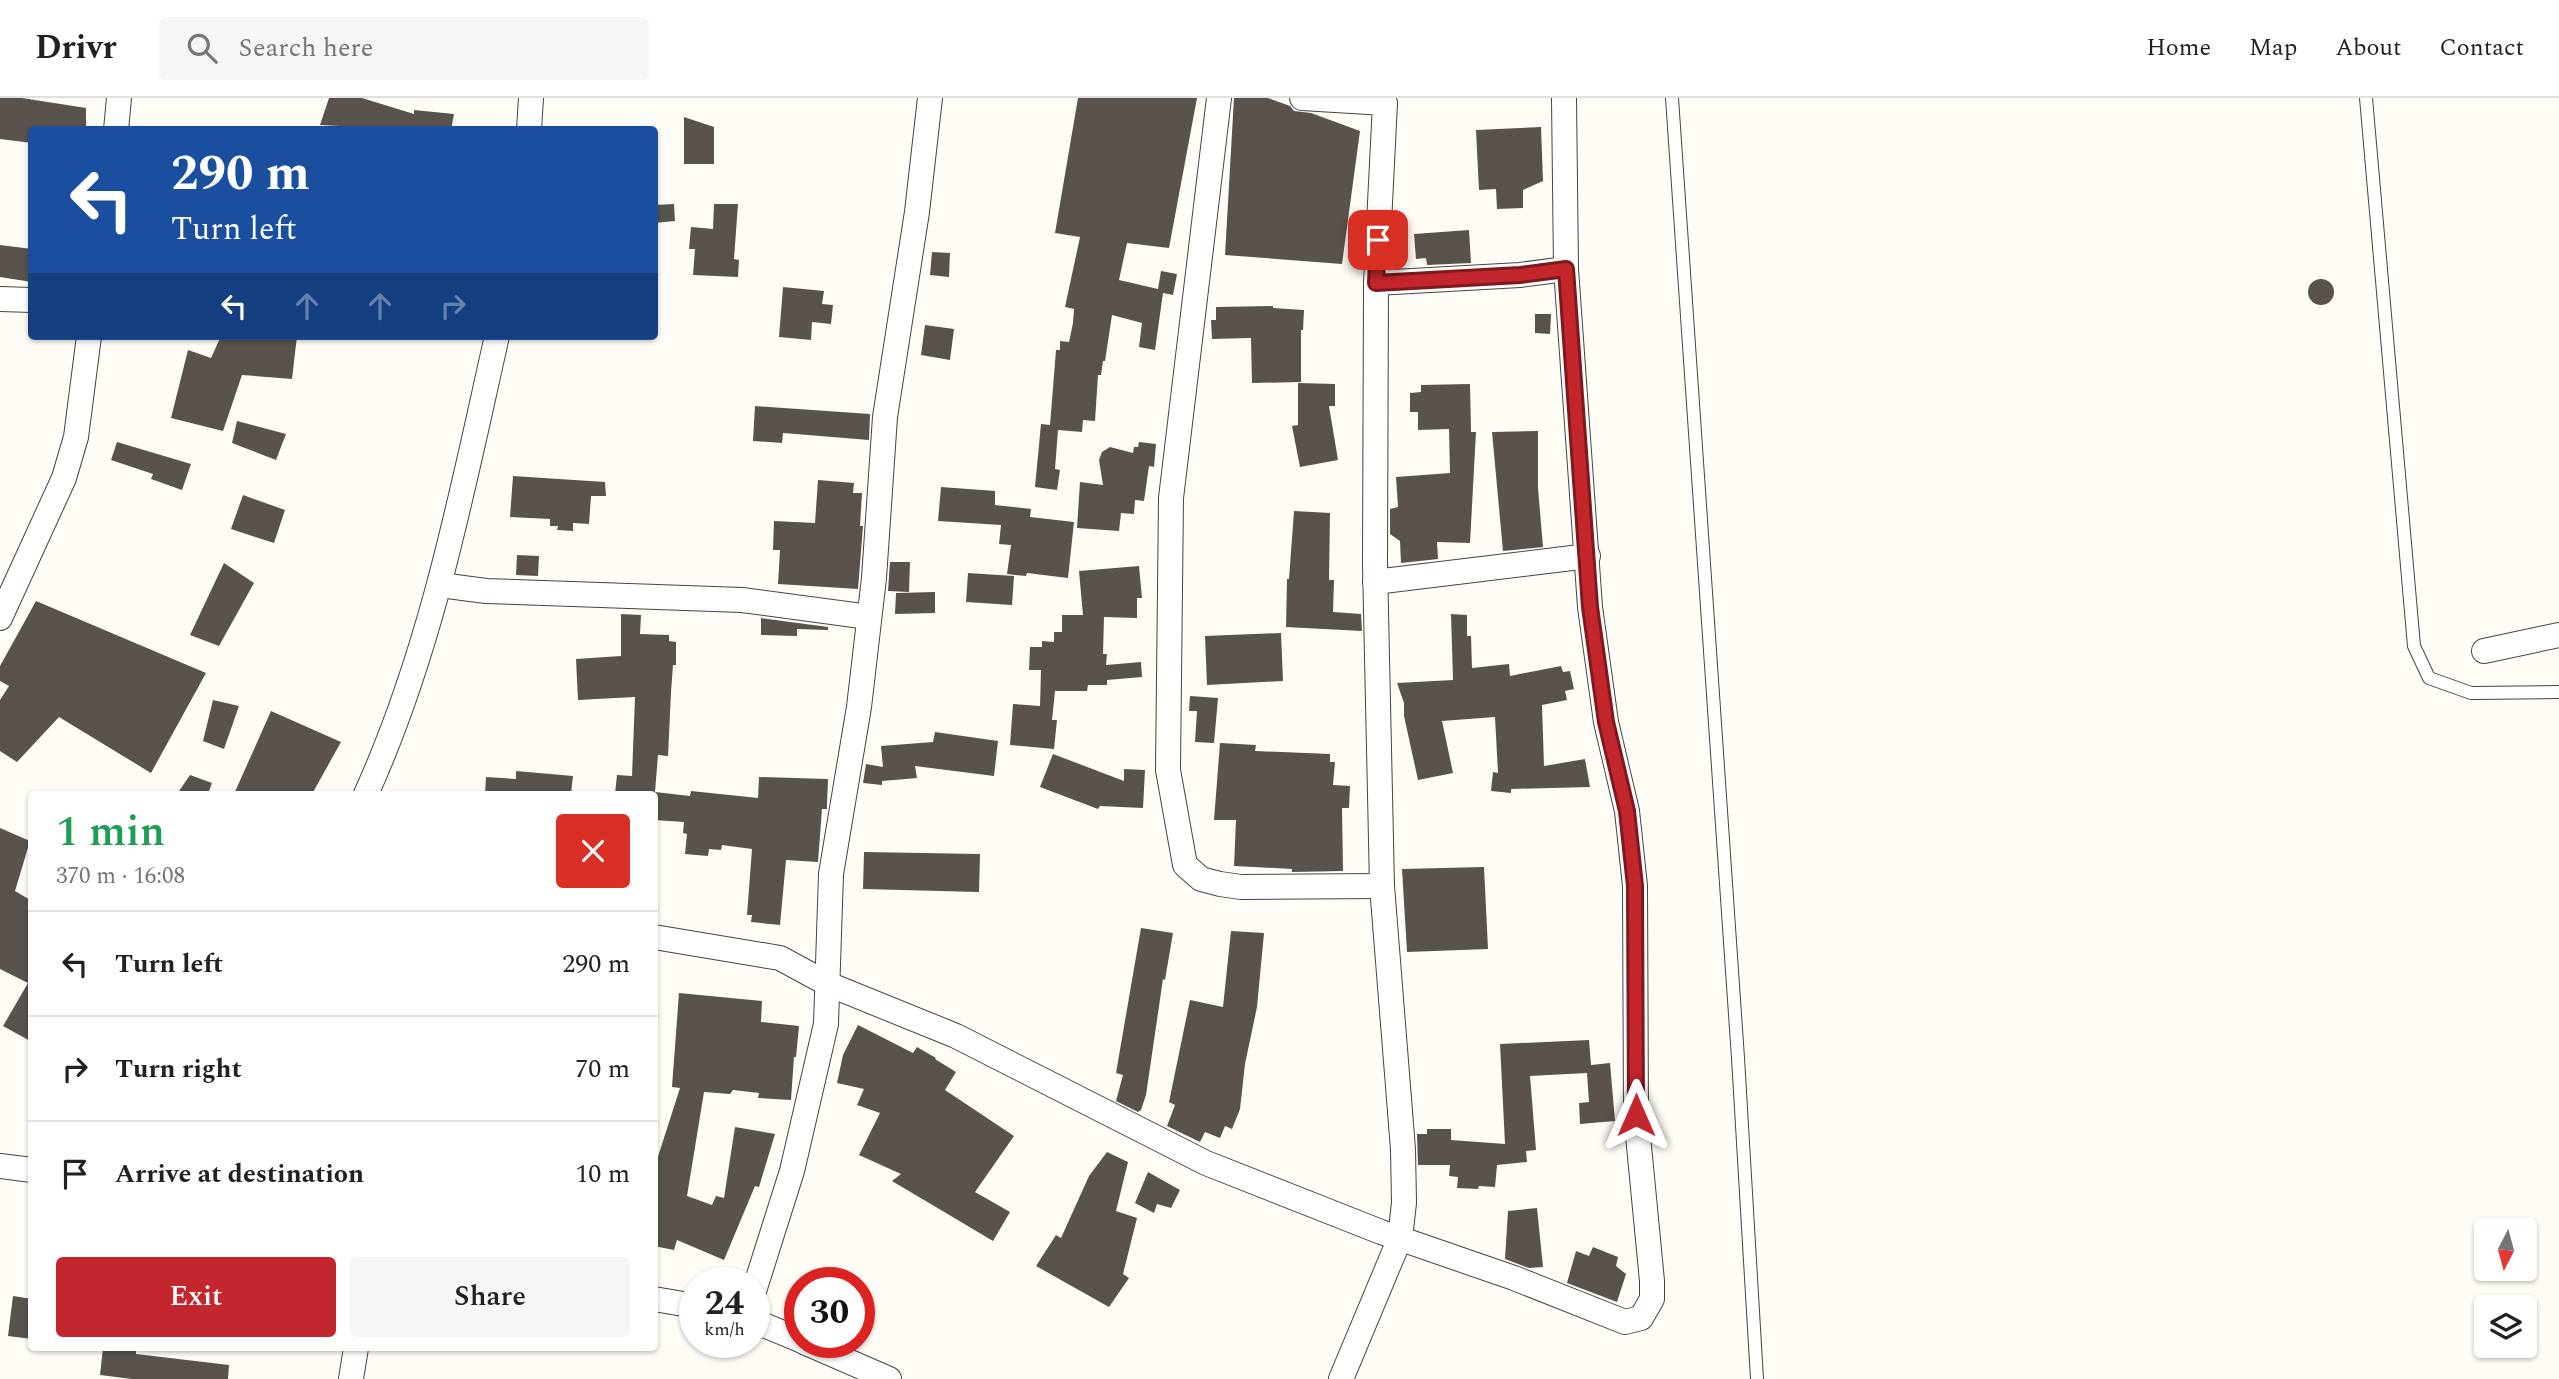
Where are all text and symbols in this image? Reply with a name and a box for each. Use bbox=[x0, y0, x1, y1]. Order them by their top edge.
search box bbox=[159, 17, 649, 80]
text: Drivr bbox=[35, 23, 117, 73]
text: Search here bbox=[239, 28, 373, 68]
icon: search bbox=[183, 29, 221, 67]
text: Home bbox=[2146, 30, 2211, 66]
text: Map bbox=[2249, 30, 2297, 66]
text: About bbox=[2335, 30, 2401, 66]
text: Contact bbox=[2439, 30, 2524, 66]
text: 290 m bbox=[171, 137, 310, 212]
icon: left bbox=[56, 154, 147, 245]
text: Turn left bbox=[171, 205, 297, 254]
pin bbox=[1348, 210, 1408, 270]
icon: arrive bbox=[1359, 221, 1397, 259]
icon: left bbox=[215, 287, 253, 325]
icon: ahead bbox=[288, 287, 326, 325]
icon: ahead bbox=[361, 287, 399, 325]
icon: right bbox=[434, 287, 472, 325]
text: 1 min bbox=[56, 801, 165, 864]
button: close bbox=[556, 814, 630, 888]
text: 370 m · 16:08 bbox=[56, 859, 185, 894]
text: Turn left bbox=[115, 944, 223, 984]
text: 290 m bbox=[562, 944, 630, 984]
icon: left bbox=[56, 945, 94, 983]
text: Turn right bbox=[115, 1049, 242, 1089]
text: 70 m bbox=[575, 1049, 630, 1089]
icon: right bbox=[56, 1050, 94, 1088]
position arrow bbox=[1599, 1078, 1673, 1152]
text: Arrive at destination bbox=[115, 1154, 364, 1194]
text: 10 m bbox=[575, 1154, 630, 1194]
icon: arrive bbox=[56, 1155, 94, 1193]
north arrow bbox=[2474, 1218, 2538, 1281]
map controls bbox=[2474, 1218, 2537, 1358]
button: Exit bbox=[56, 1257, 336, 1337]
button: Share bbox=[350, 1257, 630, 1337]
speed limit sign: 30 bbox=[784, 1267, 875, 1358]
text: 24 bbox=[705, 1277, 744, 1330]
button: layers bbox=[2474, 1295, 2537, 1358]
text: km/h bbox=[704, 1316, 745, 1343]

